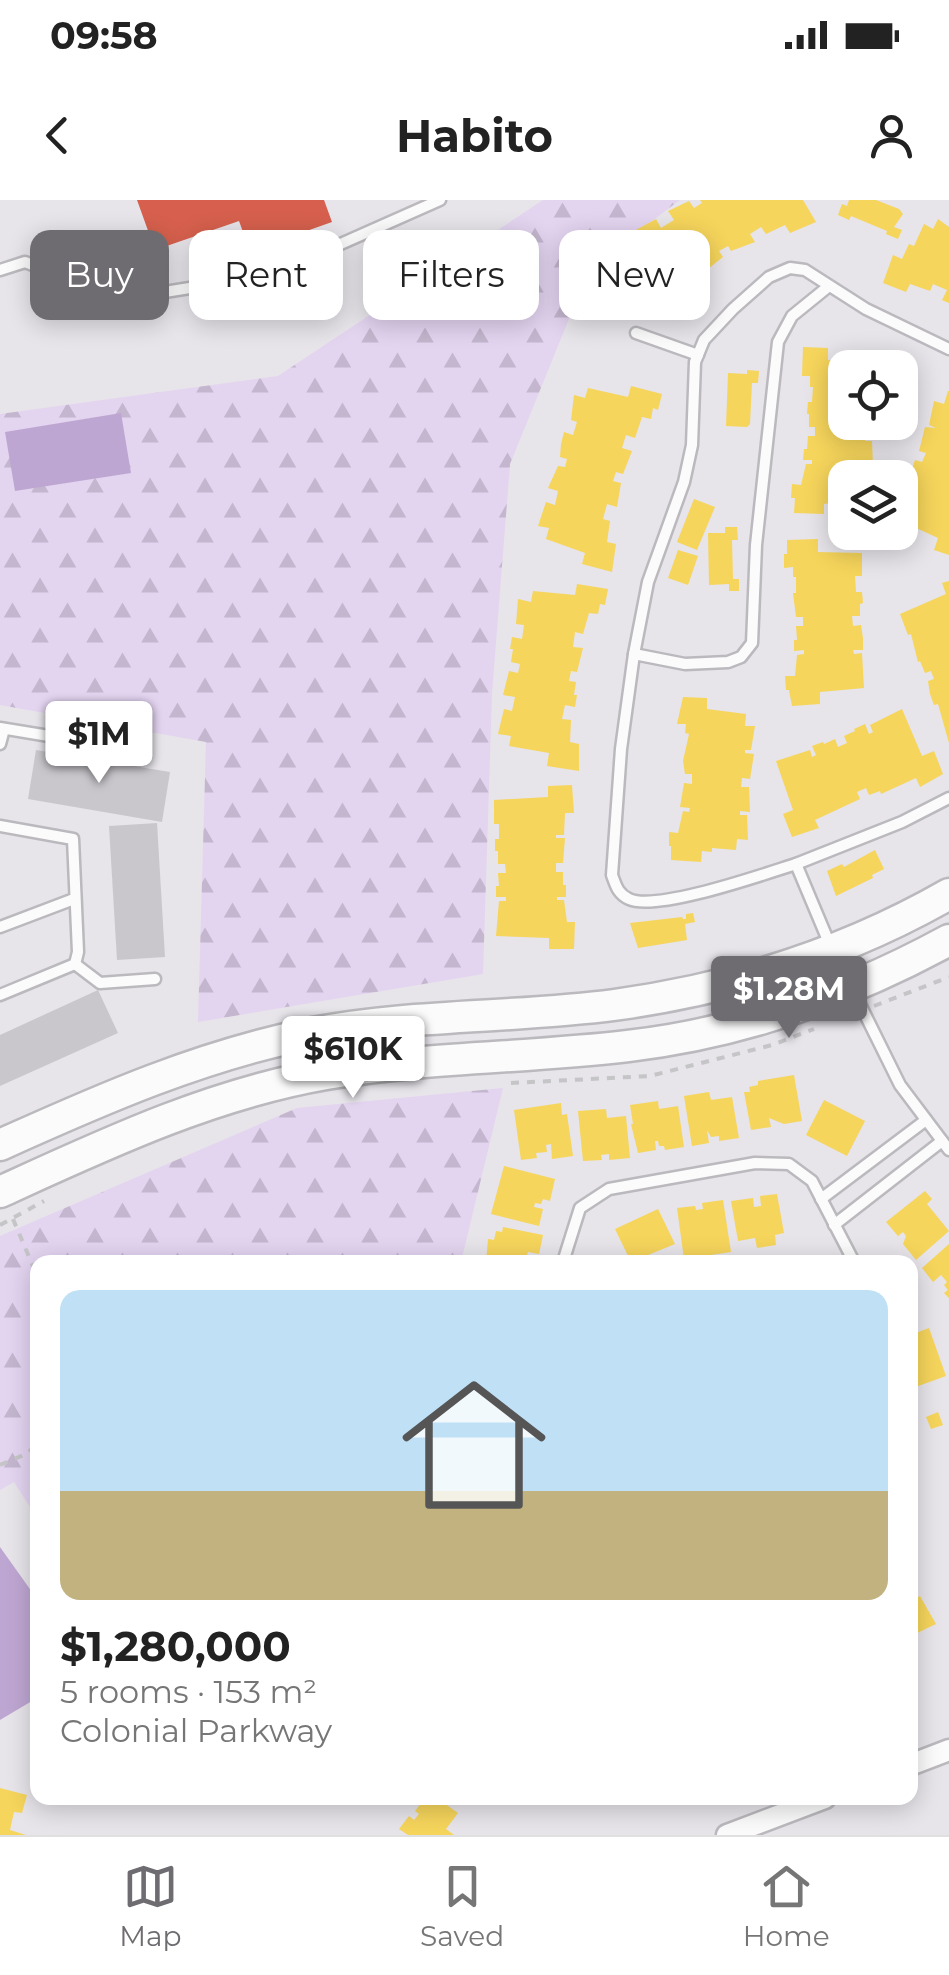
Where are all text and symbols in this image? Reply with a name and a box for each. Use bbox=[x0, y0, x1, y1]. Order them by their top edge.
text: 09:58 bbox=[50, 12, 158, 59]
icon: back bbox=[30, 108, 85, 163]
text: Habito bbox=[396, 108, 553, 163]
icon: person bbox=[864, 108, 919, 163]
chip: Buy bbox=[30, 230, 169, 320]
chip: Rent bbox=[189, 230, 343, 320]
chip: Filters bbox=[363, 230, 539, 320]
chip: New bbox=[559, 230, 710, 320]
map controls bbox=[828, 350, 918, 550]
button: locate bbox=[828, 350, 918, 440]
button: layers bbox=[828, 460, 918, 550]
pin: $1M bbox=[51, 701, 147, 786]
text: $1M bbox=[67, 714, 131, 753]
pin: $1.28M bbox=[708, 956, 870, 1041]
text: $1.28M bbox=[733, 969, 845, 1008]
pin: $610K bbox=[283, 1016, 423, 1101]
text: $610K bbox=[304, 1029, 402, 1068]
icon: home bbox=[384, 1355, 564, 1535]
text: $1,280,000 bbox=[60, 1620, 291, 1672]
text: 5 rooms · 153 m² bbox=[60, 1672, 317, 1711]
text: Colonial Parkway bbox=[60, 1711, 332, 1750]
tab: Map bbox=[119, 1859, 182, 1953]
tab: Saved bbox=[420, 1859, 504, 1953]
tab: Home bbox=[743, 1859, 830, 1953]

